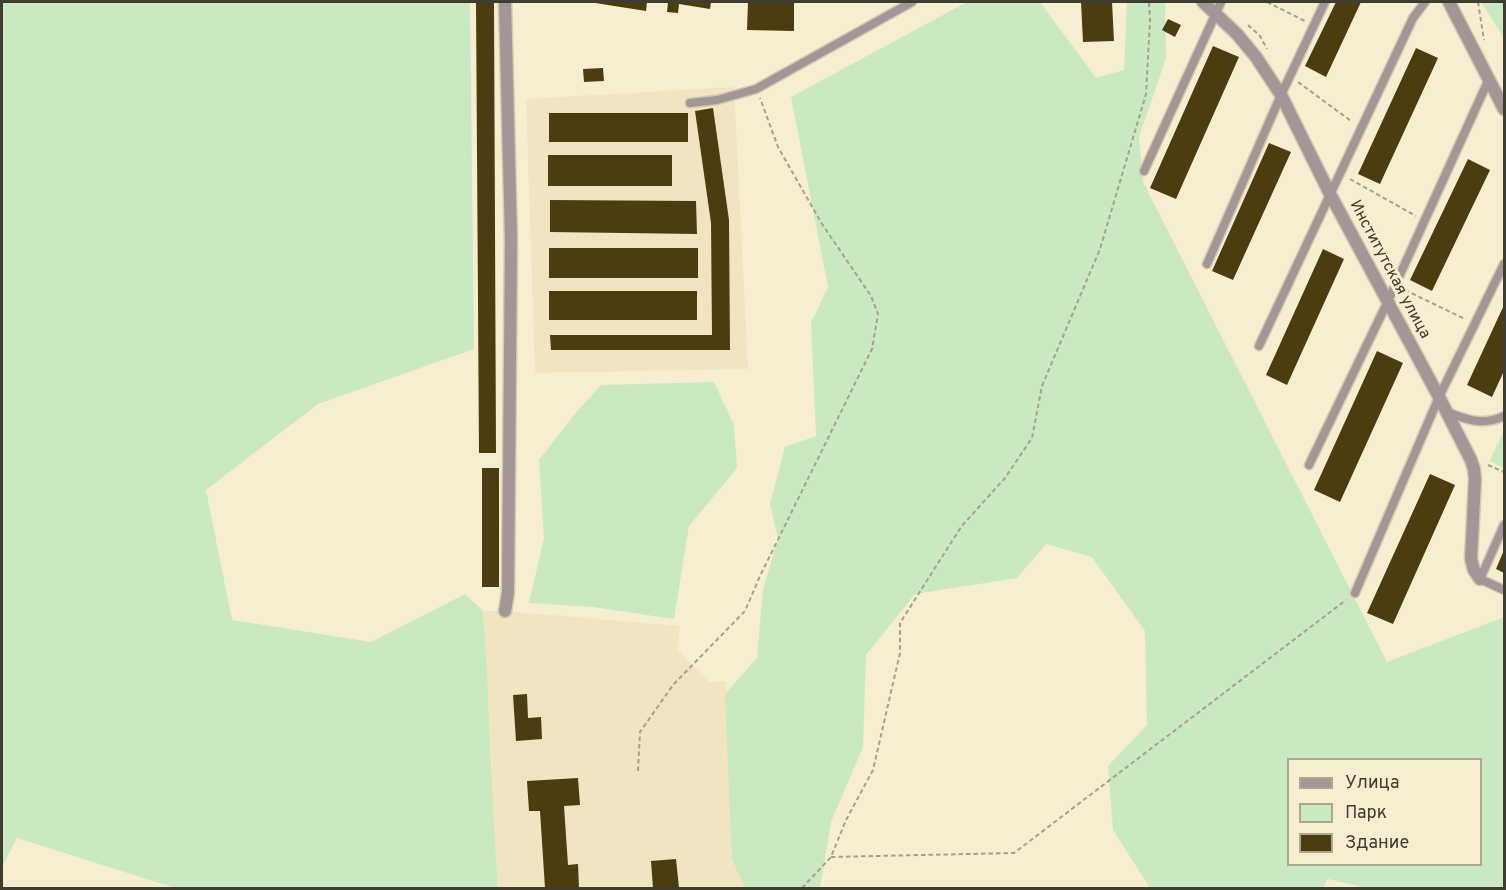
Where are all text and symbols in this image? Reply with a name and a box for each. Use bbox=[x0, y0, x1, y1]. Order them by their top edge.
street label: Институтская улица bbox=[1344, 198, 1434, 342]
legend bbox=[1287, 758, 1482, 866]
text: Улица bbox=[1345, 772, 1399, 795]
text: Парк bbox=[1345, 802, 1387, 825]
text: Здание bbox=[1345, 832, 1409, 855]

